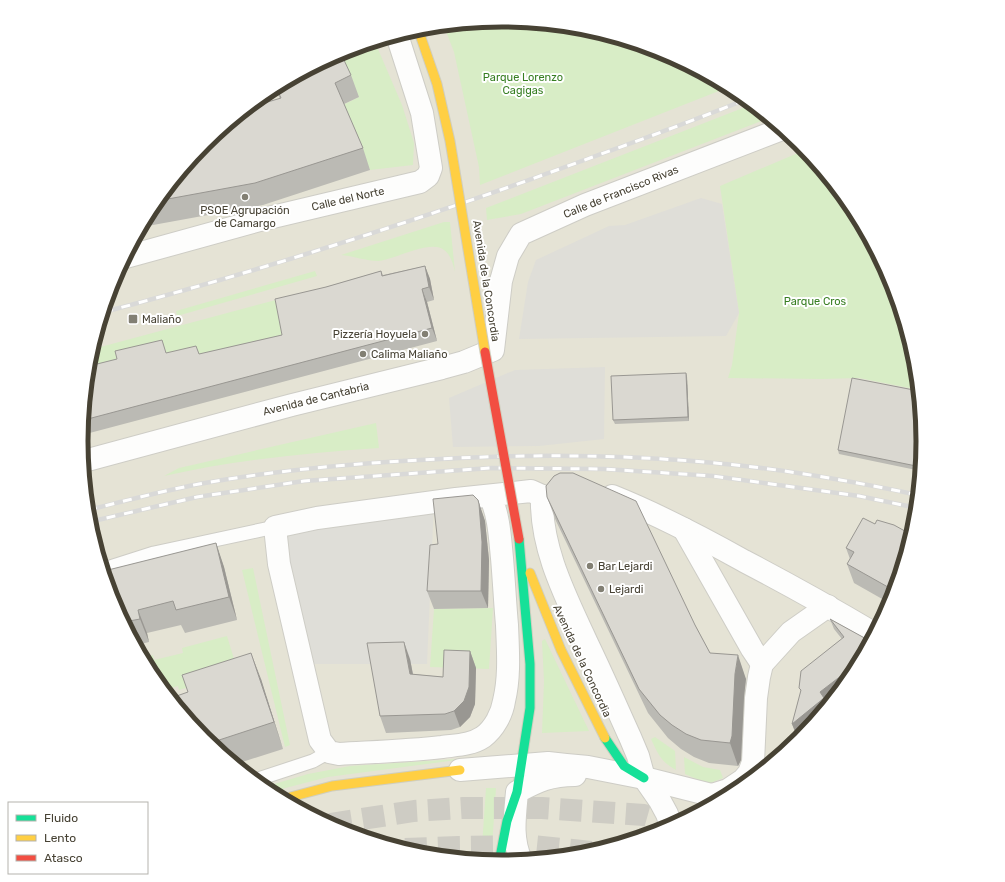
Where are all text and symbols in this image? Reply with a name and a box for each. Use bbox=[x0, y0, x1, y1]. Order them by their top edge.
park label: Parque Lorenzo Cagigas bbox=[483, 71, 563, 97]
street label: Calle de Francisco Rivas bbox=[562, 163, 681, 221]
street label: Calle del Norte bbox=[310, 184, 386, 214]
marker: PSOE Agrupación de Camargo bbox=[240, 192, 250, 202]
place label: PSOE Agrupación de Camargo bbox=[200, 204, 290, 230]
street label: Avenida de la Concordia bbox=[470, 219, 502, 343]
park label: Parque Cros bbox=[784, 295, 847, 308]
marker: Maliaño bbox=[127, 313, 139, 325]
place label: Maliaño bbox=[142, 313, 181, 326]
place label: Pizzería Hoyuela bbox=[333, 328, 417, 341]
marker: Pizzería Hoyuela bbox=[420, 329, 430, 339]
place label: Calima Maliaño bbox=[371, 348, 447, 361]
marker: Calima Maliaño bbox=[358, 349, 368, 359]
street label: Avenida de Cantabria bbox=[262, 380, 370, 418]
place label: Bar Lejardi bbox=[598, 560, 652, 573]
marker: Bar Lejardi bbox=[585, 561, 595, 571]
place label: Lejardi bbox=[609, 583, 643, 596]
marker: Lejardi bbox=[596, 584, 606, 594]
street label: Avenida de la Concordia bbox=[550, 603, 614, 719]
legend bbox=[8, 802, 148, 874]
text: Fluido bbox=[44, 811, 78, 825]
text: Lento bbox=[44, 831, 76, 845]
text: Atasco bbox=[44, 851, 83, 865]

